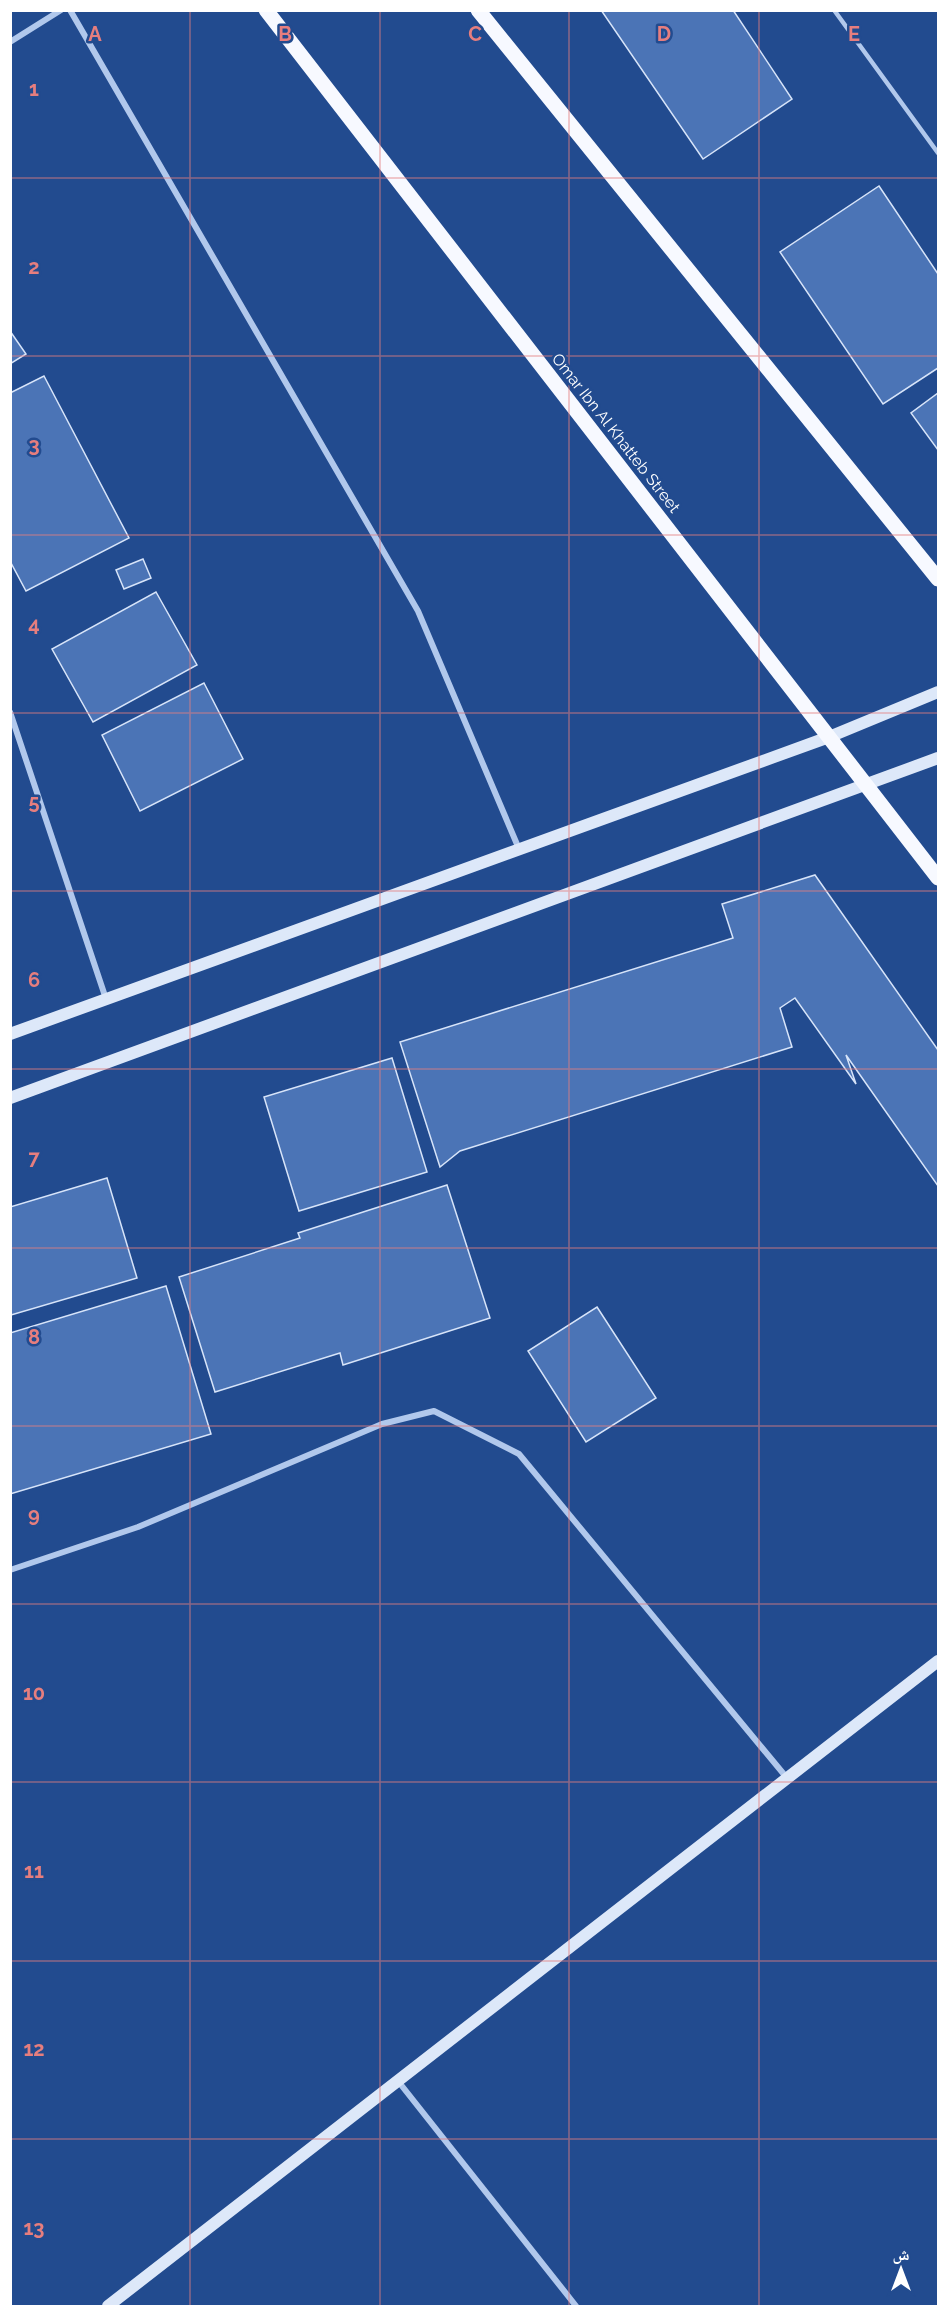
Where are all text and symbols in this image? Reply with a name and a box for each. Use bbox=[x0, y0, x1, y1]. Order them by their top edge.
text: A bbox=[88, 22, 102, 46]
text: B bbox=[278, 22, 292, 46]
text: C bbox=[468, 22, 482, 46]
text: D bbox=[657, 22, 671, 46]
text: E bbox=[848, 22, 860, 46]
text: 1 bbox=[29, 77, 39, 101]
text: 2 bbox=[28, 255, 40, 279]
street label: Omar Ibn Al Khatteb Street bbox=[548, 350, 684, 517]
text: 3 bbox=[28, 433, 40, 457]
text: 4 bbox=[28, 612, 40, 636]
text: 5 bbox=[28, 790, 40, 814]
text: 6 bbox=[28, 968, 40, 992]
text: 7 bbox=[28, 1146, 40, 1170]
text: 8 bbox=[28, 1325, 40, 1349]
text: 9 bbox=[28, 1503, 40, 1527]
text: 10 bbox=[23, 1681, 45, 1705]
text: 11 bbox=[24, 1859, 44, 1883]
text: 12 bbox=[23, 2037, 45, 2061]
text: 13 bbox=[23, 2216, 45, 2240]
north arrow bbox=[871, 2239, 931, 2299]
text: ش bbox=[893, 2245, 910, 2264]

